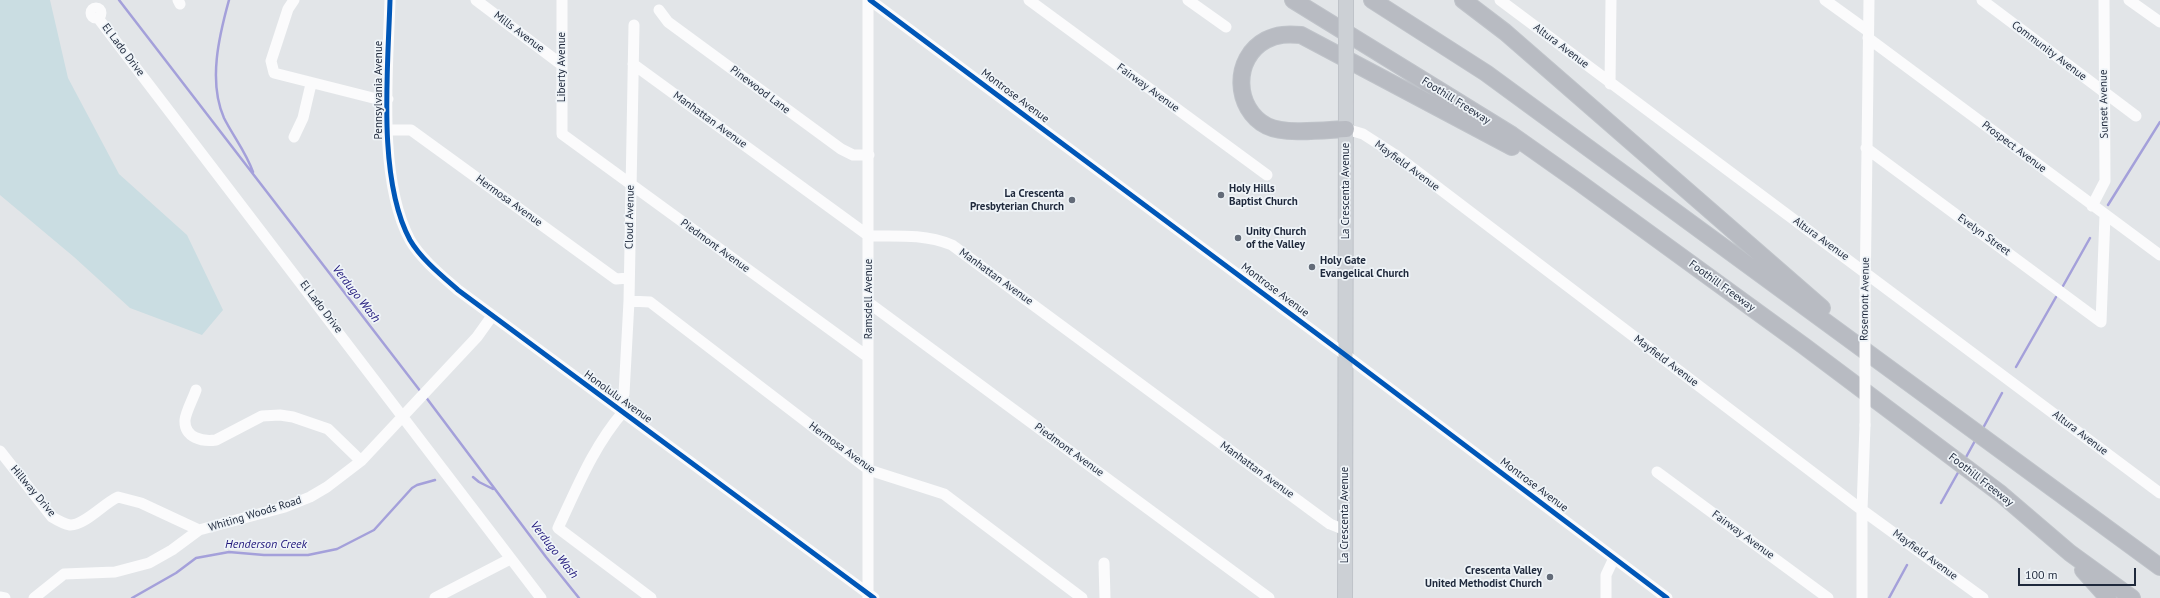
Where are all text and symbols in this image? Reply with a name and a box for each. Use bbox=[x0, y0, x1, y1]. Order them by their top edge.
street label: Mills Avenue bbox=[491, 9, 547, 55]
street label: Community Avenue bbox=[2009, 18, 2089, 84]
street label: El Lado Drive bbox=[99, 21, 147, 79]
street label: Altura Avenue bbox=[1531, 21, 1591, 71]
street label: Liberty Avenue bbox=[555, 32, 569, 102]
street label: Pennsylvania Avenue bbox=[372, 41, 386, 139]
street label: Fairway Avenue bbox=[1114, 61, 1182, 115]
street label: Pinewood Lane bbox=[727, 63, 793, 117]
street label: Montrose Avenue bbox=[978, 66, 1052, 126]
street label: Sunset Avenue bbox=[2097, 69, 2111, 139]
street label: Foothill Freeway bbox=[1419, 75, 1493, 127]
street label: Manhattan Avenue bbox=[671, 89, 749, 151]
street label: Prospect Avenue bbox=[1979, 118, 2049, 176]
street label: Mayfield Avenue bbox=[1372, 138, 1442, 194]
street label: La Crescenta Avenue bbox=[1339, 143, 1353, 239]
street label: Hermosa Avenue bbox=[473, 172, 545, 230]
place label: Holy Hills Baptist Church bbox=[1229, 182, 1298, 208]
street label: Cloud Avenue bbox=[623, 185, 637, 249]
place label: La Crescenta Presbyterian Church bbox=[970, 187, 1064, 213]
marker: Holy Hills Baptist Church bbox=[1216, 190, 1226, 200]
marker: La Crescenta Presbyterian Church bbox=[1067, 195, 1077, 205]
street label: Evelyn Street bbox=[1955, 211, 2013, 259]
street label: Altura Avenue bbox=[1791, 214, 1851, 264]
street label: Piedmont Avenue bbox=[678, 216, 752, 276]
place label: Unity Church of the Valley bbox=[1246, 225, 1306, 251]
marker: Unity Church of the Valley bbox=[1233, 233, 1243, 243]
street label: Manhattan Avenue bbox=[957, 246, 1035, 308]
place label: Holy Gate Evangelical Church bbox=[1320, 254, 1409, 280]
street label: Rosemont Avenue bbox=[1858, 257, 1872, 341]
street label: Foothill Freeway bbox=[1686, 258, 1758, 314]
street label: Ramsdell Avenue bbox=[862, 259, 876, 339]
street label: Montrose Avenue bbox=[1238, 260, 1312, 320]
water label: Verdugo Wash bbox=[329, 262, 383, 326]
marker: Holy Gate Evangelical Church bbox=[1307, 262, 1317, 272]
street label: El Lado Drive bbox=[297, 278, 345, 336]
street label: Mayfield Avenue bbox=[1631, 332, 1701, 390]
street label: Honolulu Avenue bbox=[581, 368, 655, 426]
street label: Altura Avenue bbox=[2050, 408, 2110, 458]
street label: Hermosa Avenue bbox=[806, 419, 878, 477]
street label: Piedmont Avenue bbox=[1032, 420, 1106, 480]
street label: Manhattan Avenue bbox=[1218, 439, 1296, 501]
street label: Foothill Freeway bbox=[1946, 451, 2016, 509]
street label: Montrose Avenue bbox=[1497, 455, 1571, 515]
street label: Hillway Drive bbox=[8, 463, 58, 519]
street label: La Crescenta Avenue bbox=[1338, 467, 1352, 563]
street label: Whiting Woods Road bbox=[207, 494, 303, 534]
street label: Fairway Avenue bbox=[1709, 508, 1777, 562]
water label: Verdugo Wash bbox=[527, 518, 581, 582]
street label: Mayfield Avenue bbox=[1890, 527, 1960, 583]
water label: Henderson Creek bbox=[225, 538, 307, 552]
scale bar bbox=[2020, 560, 2138, 586]
place label: Crescenta Valley United Methodist Church bbox=[1425, 564, 1542, 590]
text: 100 m bbox=[2025, 567, 2058, 582]
marker: Crescenta Valley United Methodist Church bbox=[1545, 572, 1555, 582]

